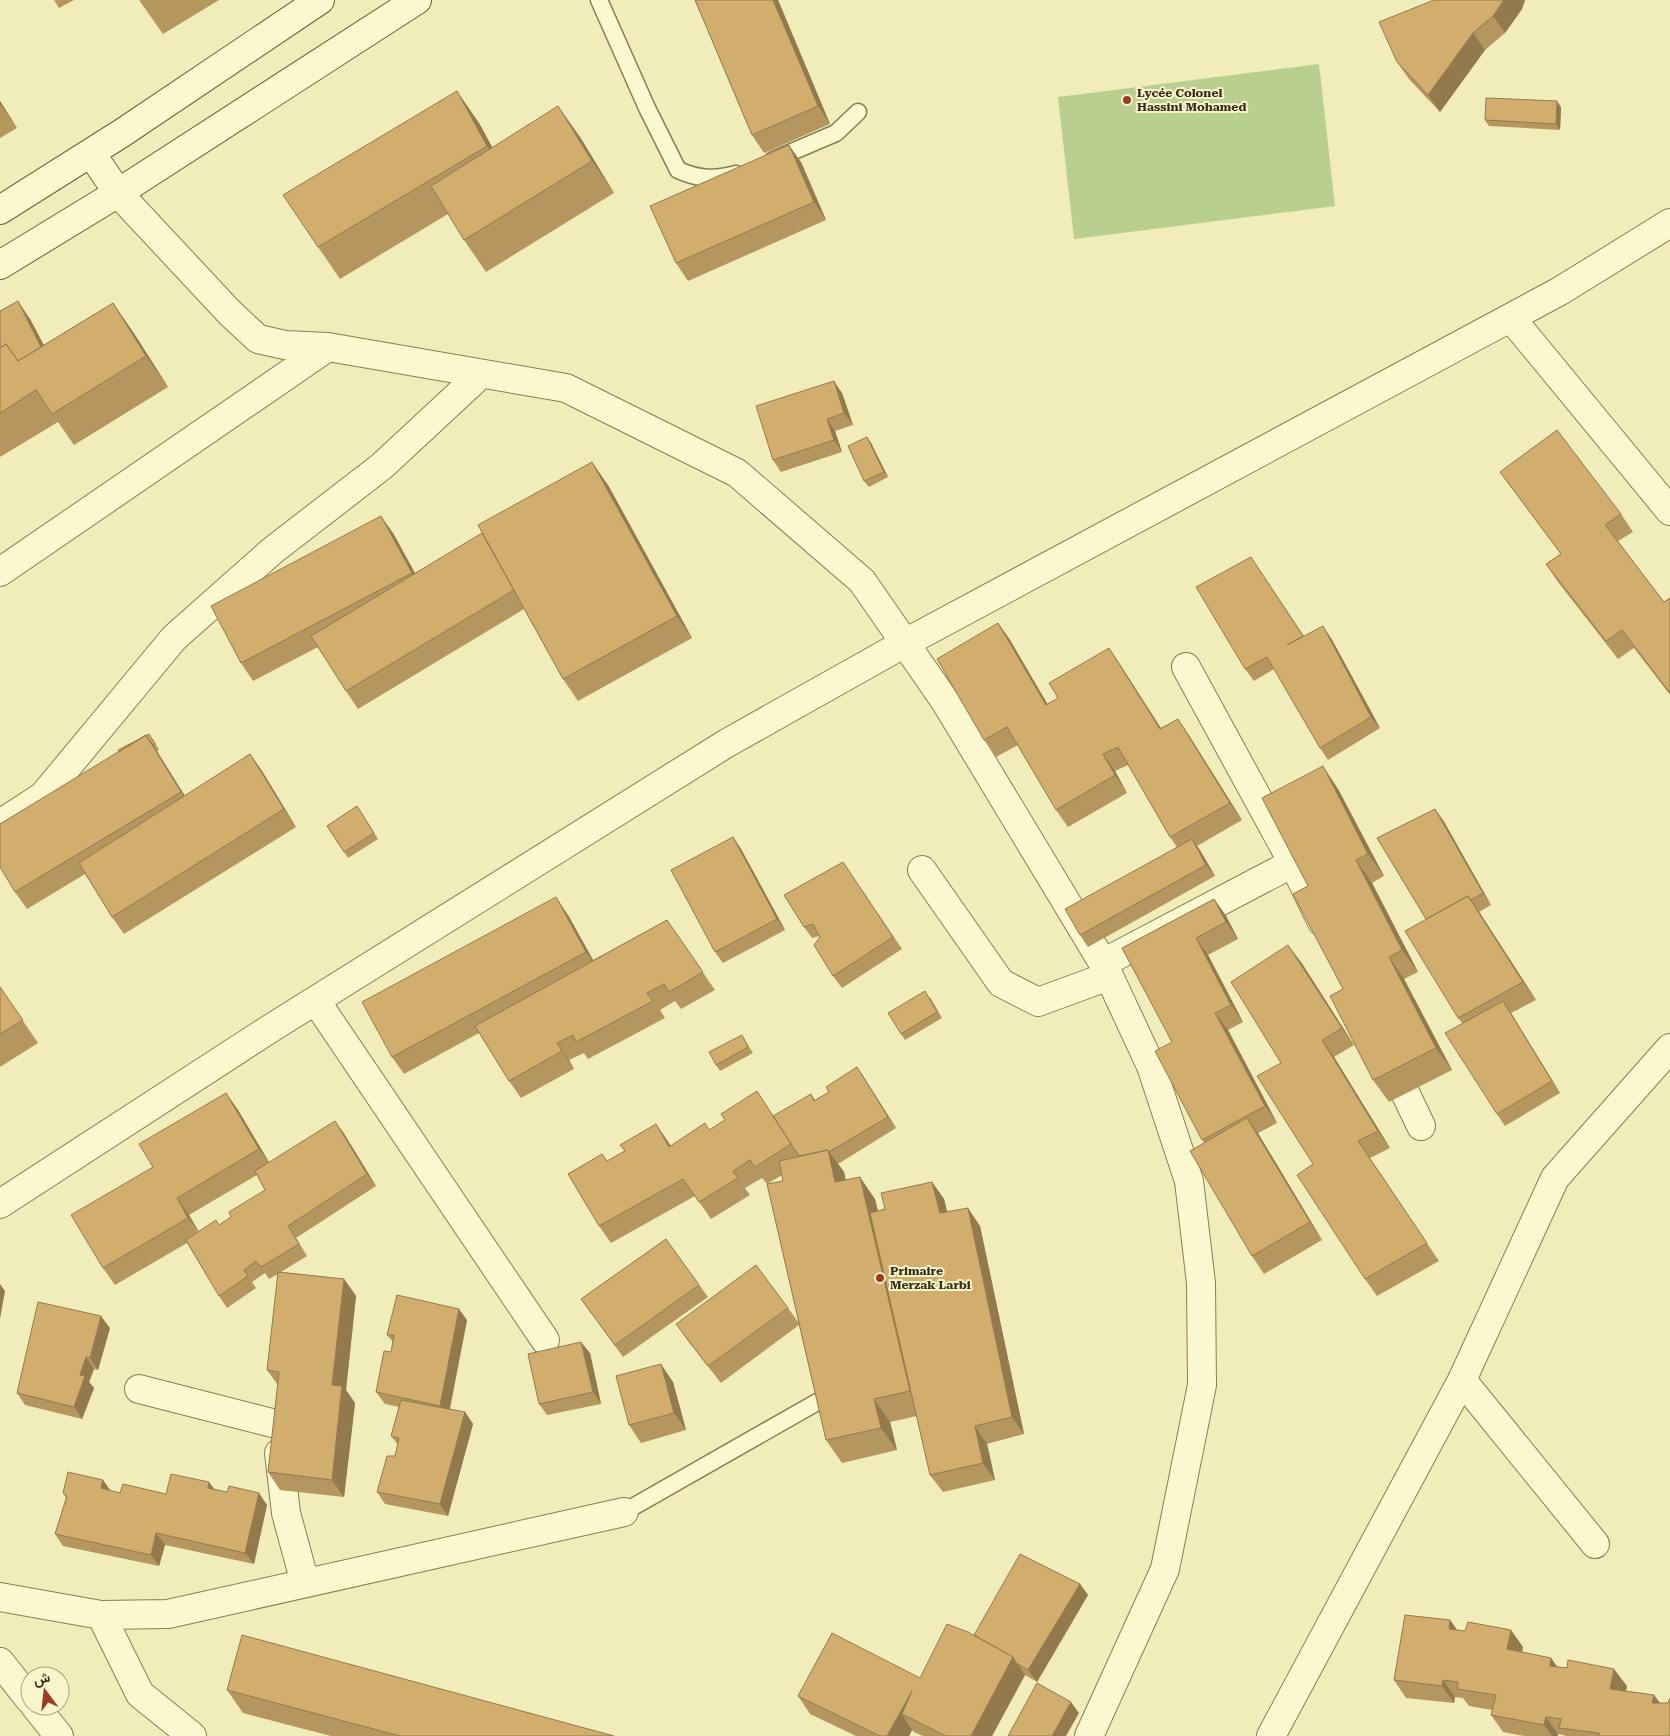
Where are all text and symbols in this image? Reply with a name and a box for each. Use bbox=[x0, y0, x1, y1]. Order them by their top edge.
place label: Lycée Colonel Hassini Mohamed bbox=[1137, 86, 1246, 114]
marker: Lycée Colonel Hassini Mohamed bbox=[1121, 94, 1133, 106]
place label: Primaire Merzak Larbi bbox=[890, 1264, 971, 1292]
marker: Primaire Merzak Larbi bbox=[874, 1272, 886, 1284]
north arrow bbox=[20, 1666, 70, 1716]
text: ش bbox=[31, 1668, 52, 1689]

